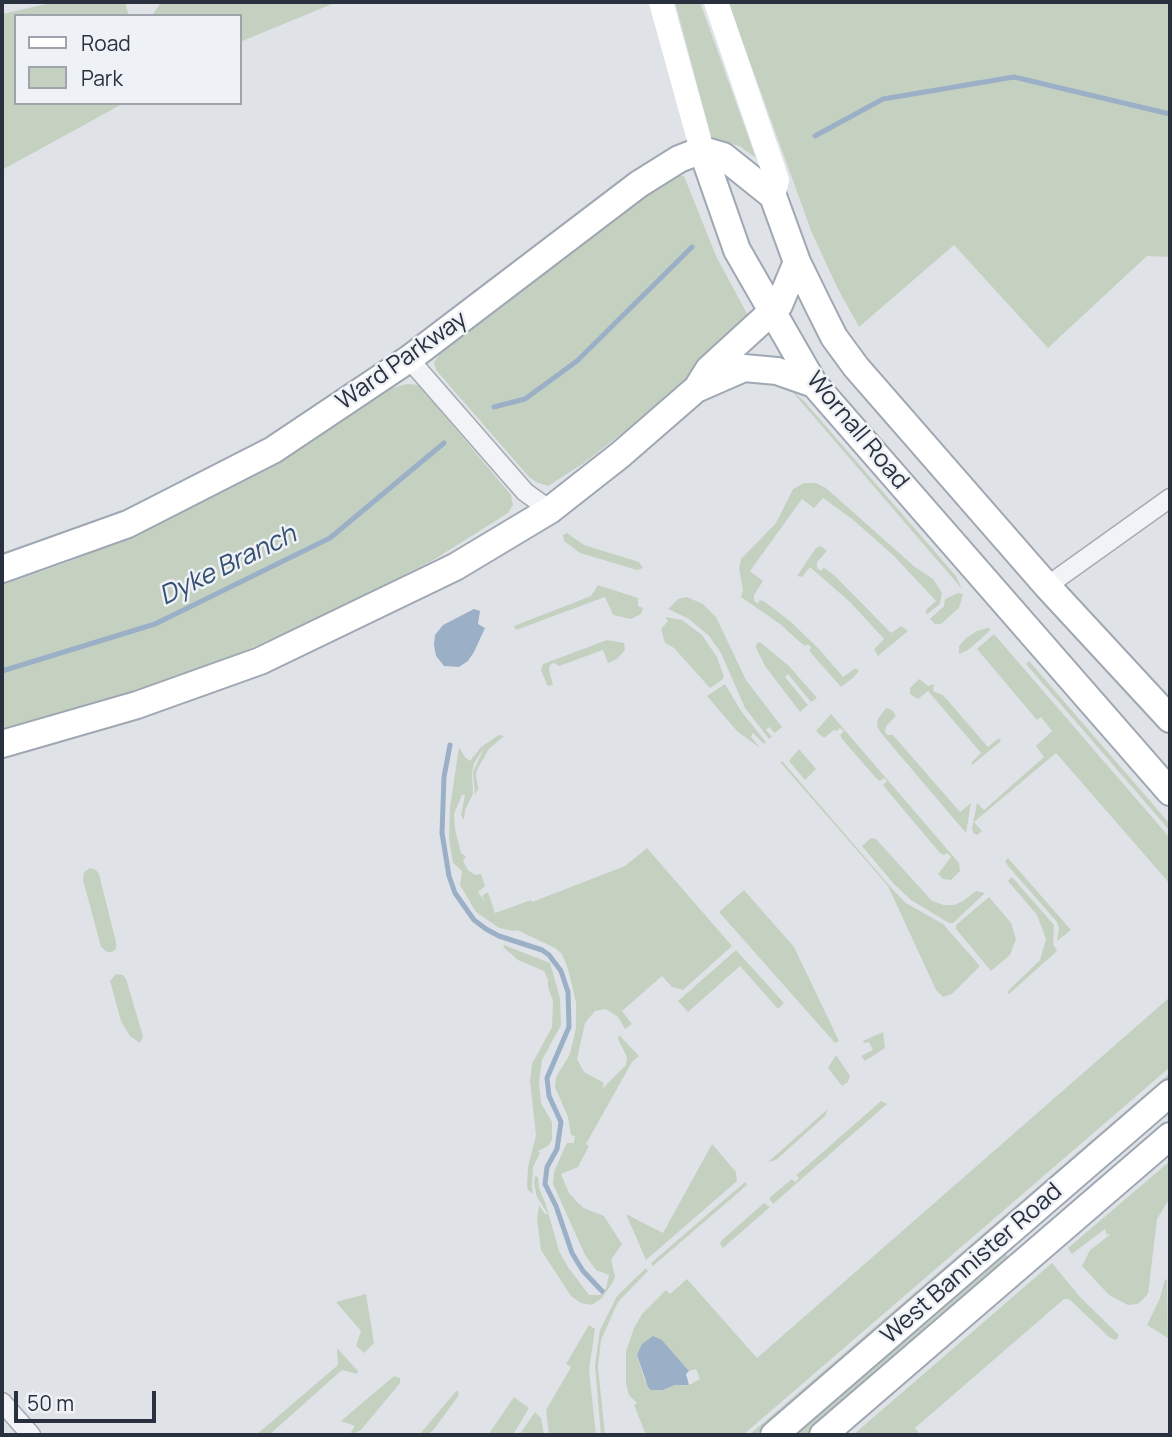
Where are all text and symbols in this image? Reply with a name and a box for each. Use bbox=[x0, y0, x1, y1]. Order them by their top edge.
legend bbox=[14, 14, 242, 105]
text: Road bbox=[81, 29, 131, 57]
text: Park bbox=[81, 64, 123, 92]
street label: Ward Parkway bbox=[331, 305, 473, 417]
street label: Wornall Road bbox=[800, 366, 914, 496]
water label: Dyke Branch bbox=[154, 519, 302, 613]
street label: West Bannister Road bbox=[876, 1178, 1068, 1350]
scale bar bbox=[18, 1378, 159, 1422]
text: 50 m bbox=[27, 1389, 74, 1417]

